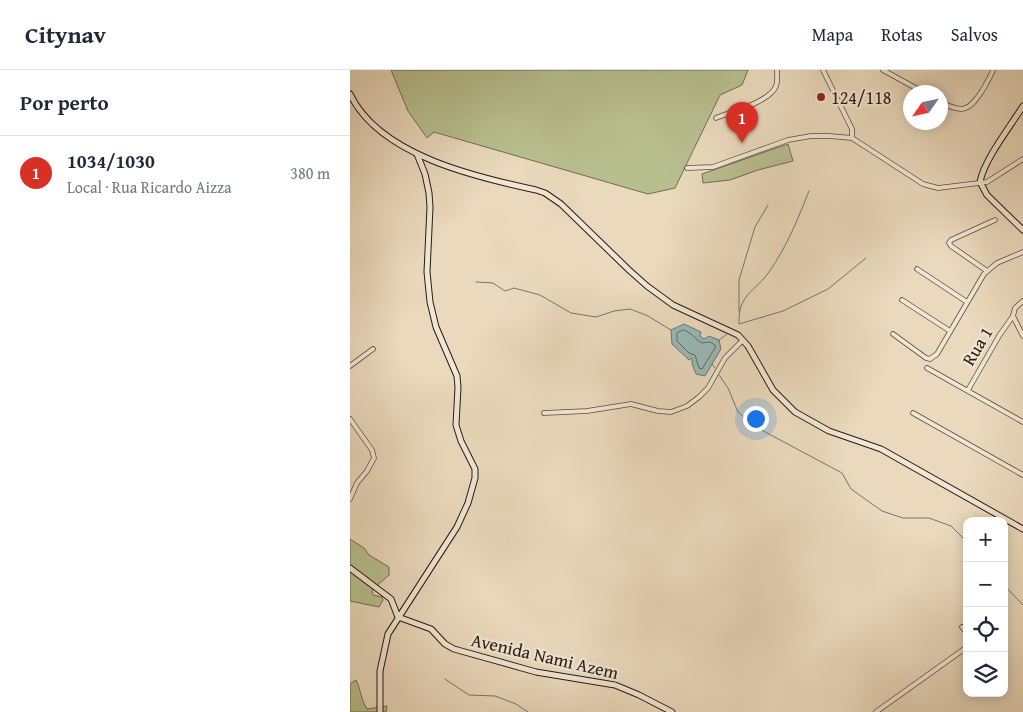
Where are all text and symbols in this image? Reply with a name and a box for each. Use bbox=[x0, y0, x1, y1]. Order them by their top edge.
text: Citynav bbox=[25, 17, 106, 52]
text: Mapa bbox=[812, 21, 853, 48]
text: Rotas bbox=[881, 21, 923, 48]
text: Salvos bbox=[951, 21, 998, 48]
place label: 124/118 bbox=[831, 84, 892, 111]
north arrow bbox=[903, 85, 948, 130]
text: Por perto bbox=[20, 87, 109, 118]
marker: 124/118 bbox=[815, 91, 827, 103]
pin: 1 bbox=[726, 102, 758, 143]
text: 1034/1030 bbox=[67, 147, 155, 175]
text: 1 bbox=[32, 161, 40, 185]
text: 380 m bbox=[290, 161, 330, 185]
text: Local · Rua Ricardo Aizza bbox=[67, 175, 232, 199]
street label: Rua 1 bbox=[955, 321, 999, 371]
your location bbox=[743, 406, 769, 432]
map controls bbox=[963, 517, 1008, 697]
button: + bbox=[963, 517, 1008, 562]
button: − bbox=[963, 562, 1008, 607]
button: locate bbox=[963, 607, 1008, 652]
street label: Avenida Nami Azem bbox=[469, 626, 621, 686]
button: layers bbox=[963, 652, 1008, 697]

